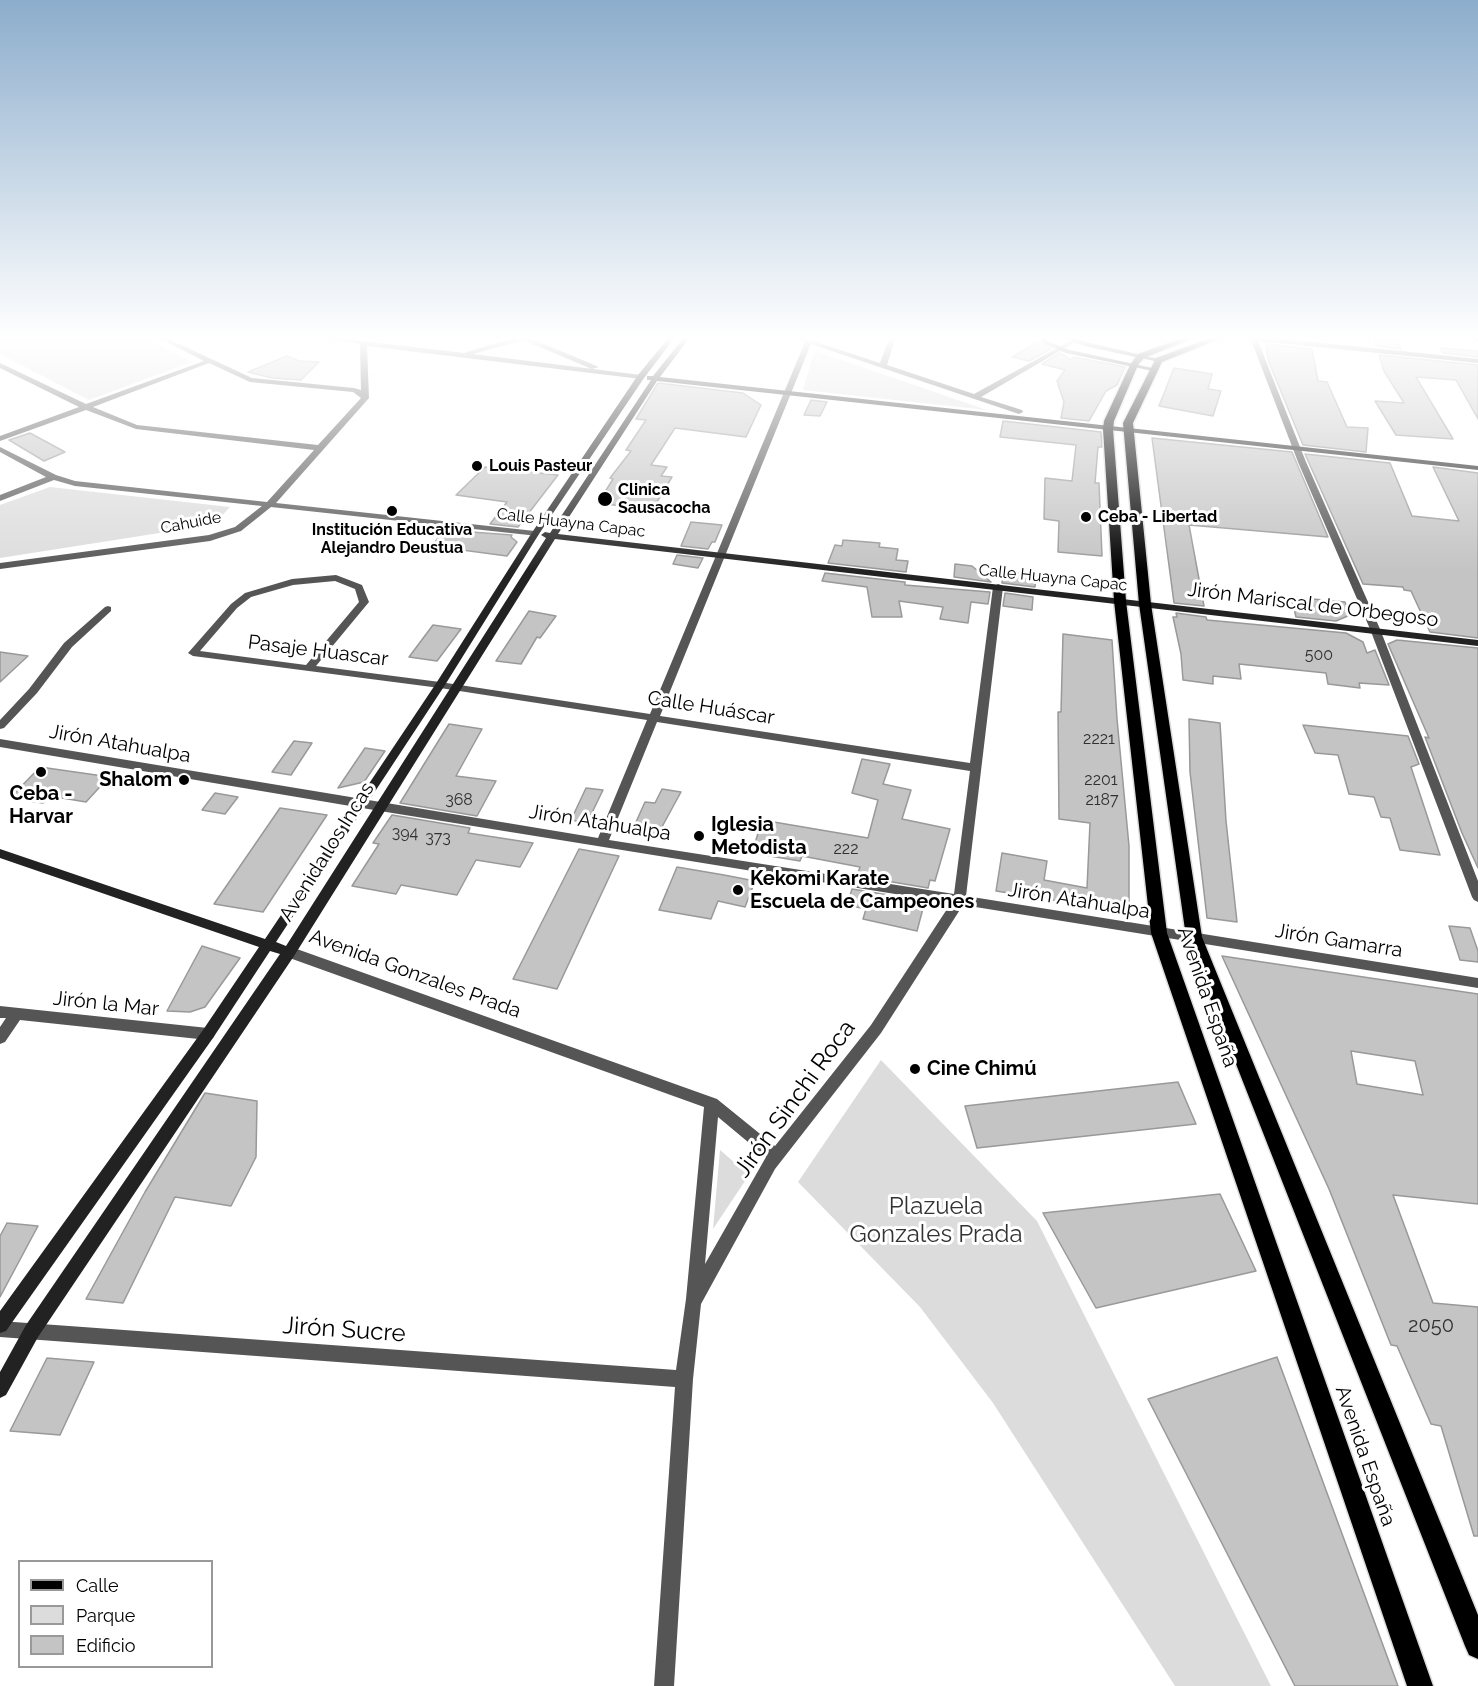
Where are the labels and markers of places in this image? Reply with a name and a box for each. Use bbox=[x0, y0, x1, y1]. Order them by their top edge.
place label: Louis Pasteur bbox=[489, 456, 592, 476]
marker: Louis Pasteur bbox=[470, 459, 484, 473]
place label: Clinica Sausacocha bbox=[618, 480, 710, 518]
marker: Clinica Sausacocha bbox=[596, 490, 614, 508]
marker: Institución Educativa Alejandro Deustua bbox=[385, 504, 399, 518]
place label: Ceba - Libertad bbox=[1098, 507, 1217, 527]
marker: Ceba - Libertad bbox=[1079, 510, 1093, 524]
place label: Institución Educativa Alejandro Deustua bbox=[312, 520, 472, 558]
marker: Ceba - Harvar bbox=[34, 765, 48, 779]
place label: Shalom bbox=[99, 768, 172, 792]
marker: Shalom bbox=[177, 773, 191, 787]
place label: Ceba - Harvar bbox=[9, 782, 73, 829]
place label: Iglesia Metodista bbox=[711, 813, 807, 860]
marker: Iglesia Metodista bbox=[692, 829, 706, 843]
place label: Kekomi Karate Escuela de Campeones bbox=[750, 867, 974, 914]
marker: Kekomi Karate Escuela de Campeones bbox=[731, 883, 745, 897]
place label: Cine Chimú bbox=[927, 1057, 1037, 1081]
marker: Cine Chimú bbox=[908, 1062, 922, 1076]

